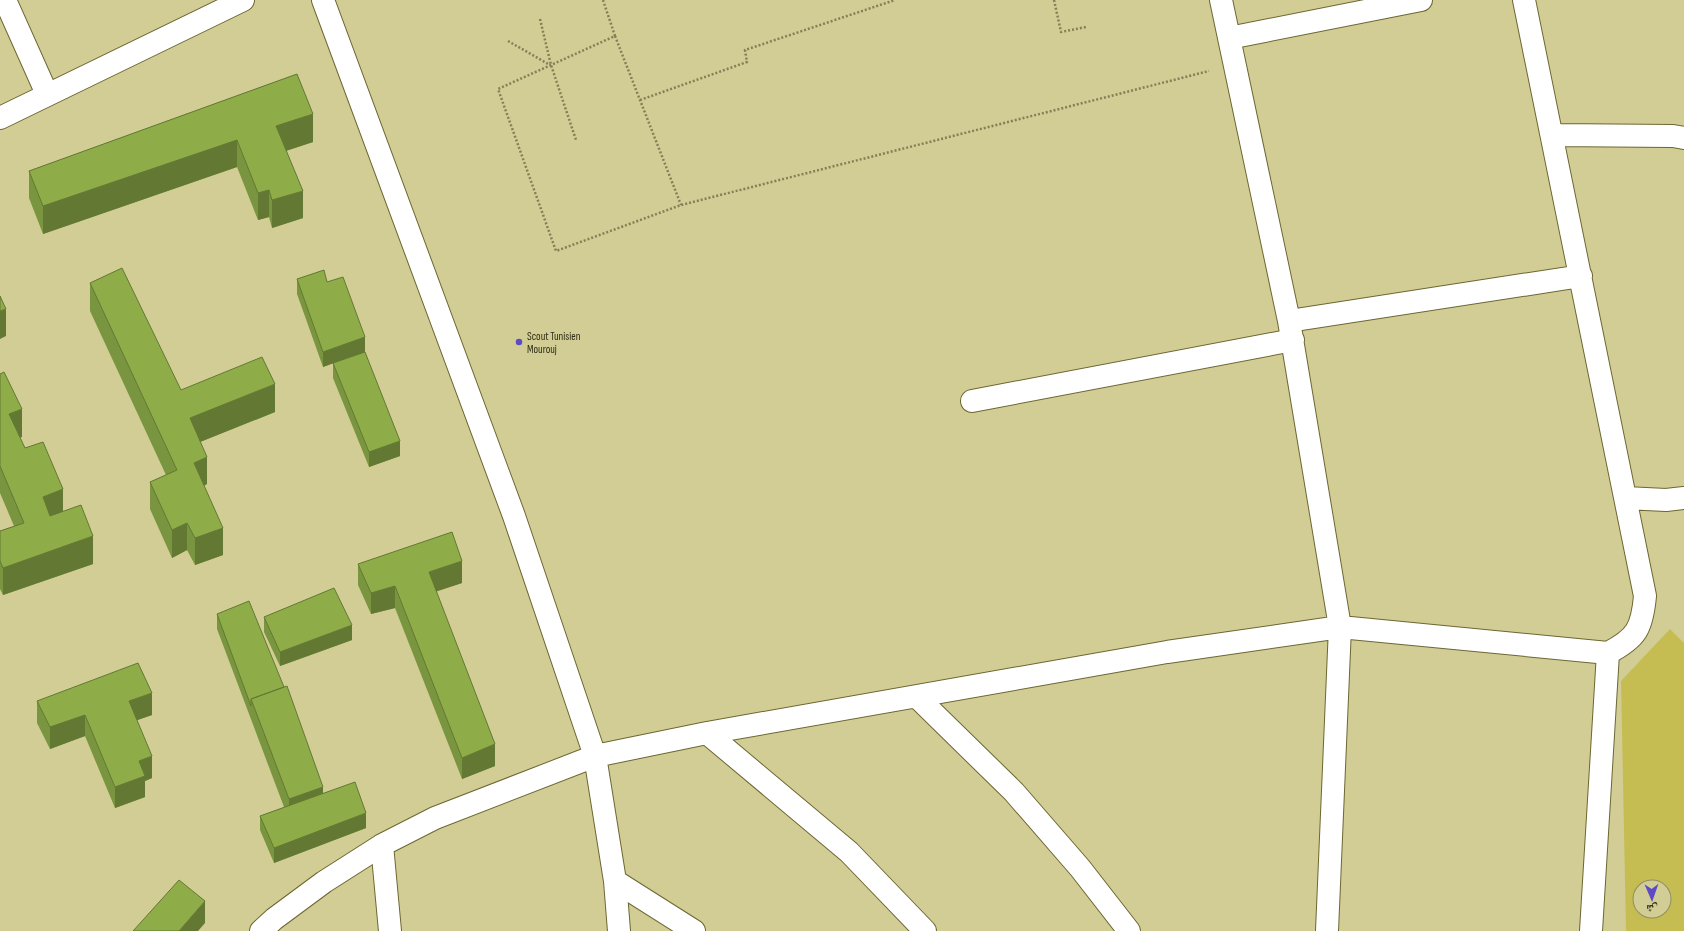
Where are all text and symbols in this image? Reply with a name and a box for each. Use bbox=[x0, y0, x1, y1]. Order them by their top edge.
place label: Scout Tunisien Mourouj bbox=[527, 330, 581, 356]
marker: Scout Tunisien Mourouj bbox=[514, 337, 524, 347]
north arrow bbox=[1632, 879, 1672, 919]
text: ش bbox=[1646, 901, 1658, 915]

